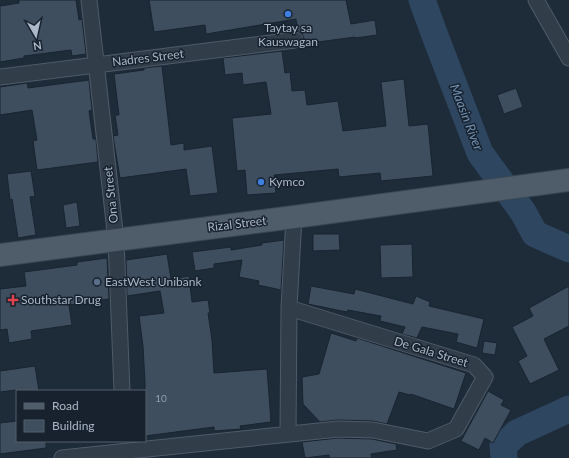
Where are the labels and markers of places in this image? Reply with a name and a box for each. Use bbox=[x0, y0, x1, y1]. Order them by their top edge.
marker: Taytay sa Kauswagan bbox=[283, 9, 293, 19]
place label: Taytay sa Kauswagan bbox=[258, 20, 318, 49]
place label: Kymco bbox=[269, 174, 305, 189]
marker: Kymco bbox=[256, 177, 266, 187]
place label: EastWest Unibank bbox=[105, 274, 202, 289]
marker: EastWest Unibank bbox=[92, 277, 102, 287]
place label: Southstar Drug bbox=[21, 292, 101, 307]
marker: Southstar Drug bbox=[8, 295, 18, 305]

